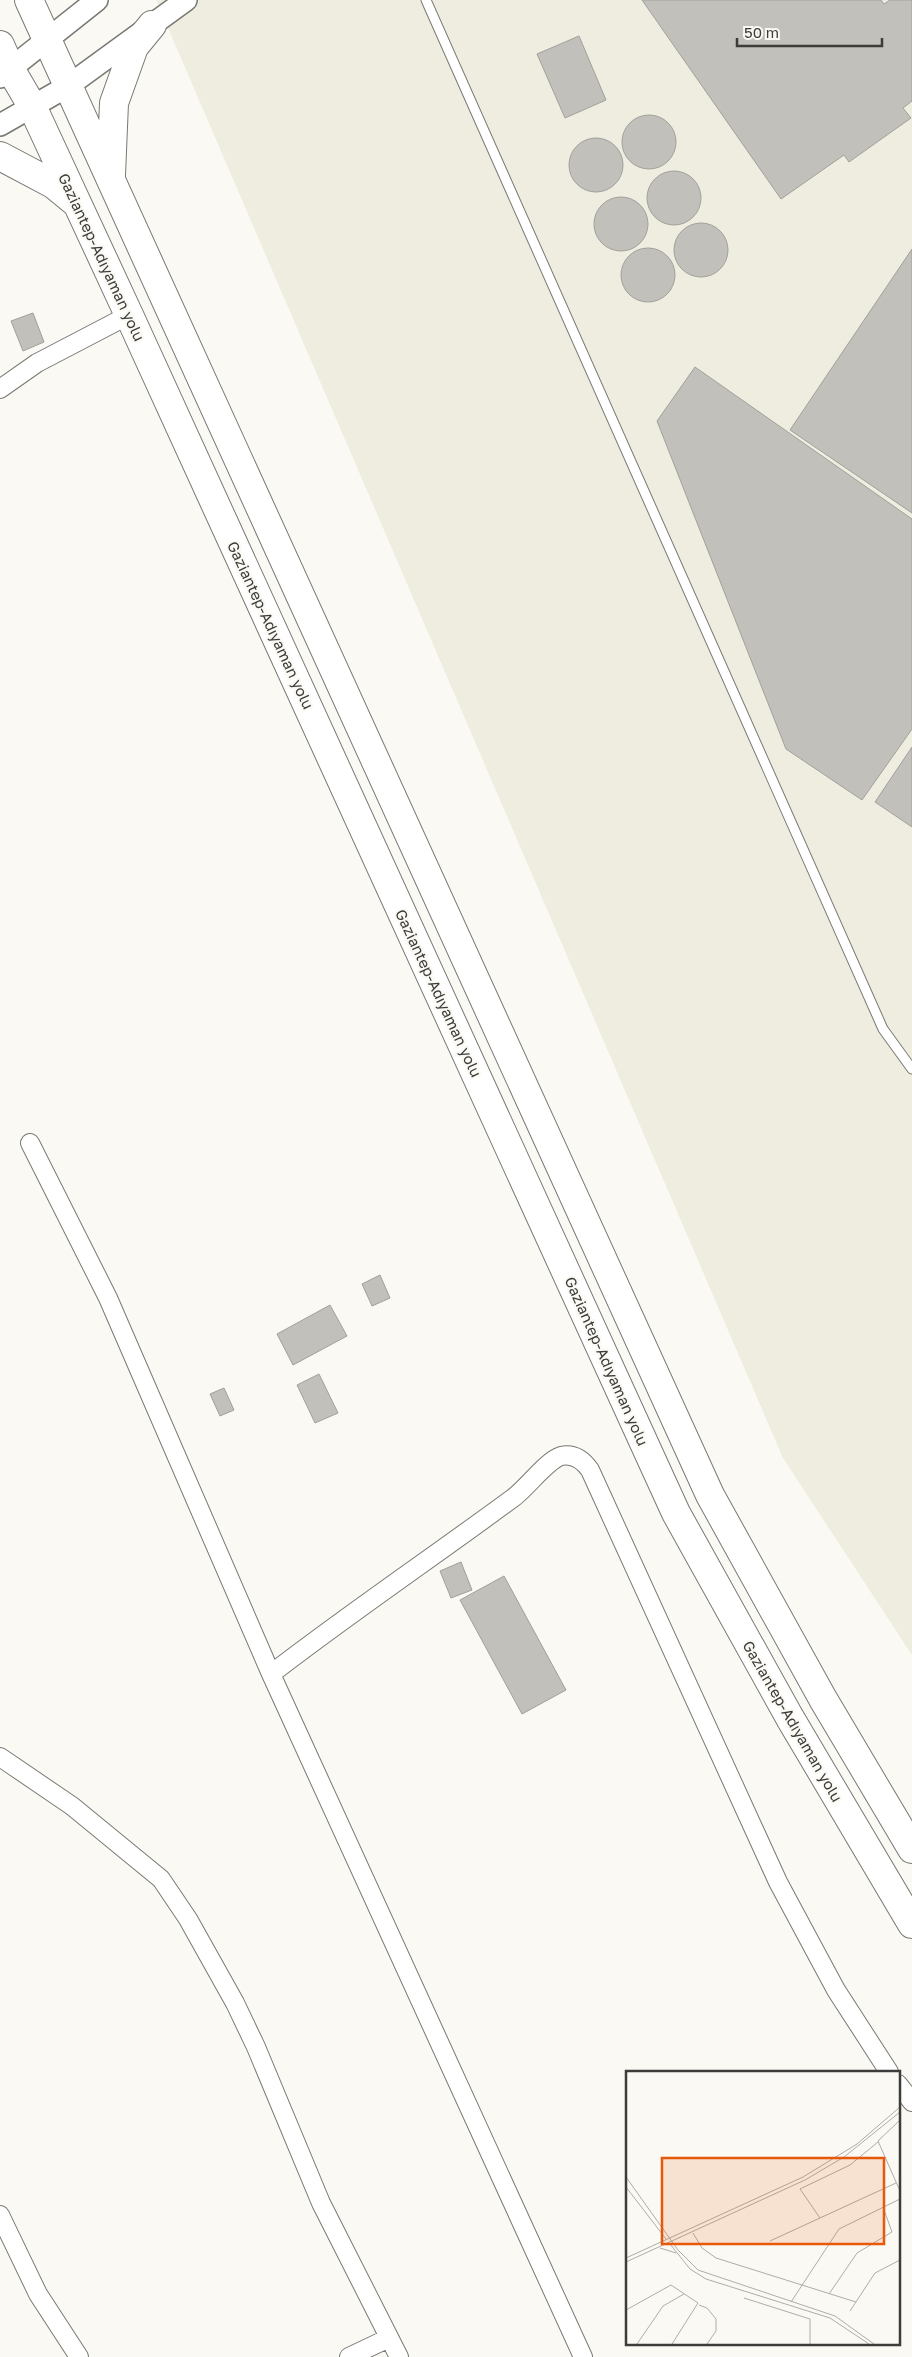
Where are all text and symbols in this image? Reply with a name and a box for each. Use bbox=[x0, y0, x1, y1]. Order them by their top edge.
scale bar bbox=[737, 15, 882, 47]
text: 50 m bbox=[744, 23, 779, 41]
street label: Gaziantep-Adıyaman yolu bbox=[55, 170, 149, 344]
street label: Gaziantep-Adıyaman yolu bbox=[224, 538, 318, 712]
street label: Gaziantep-Adıyaman yolu bbox=[392, 906, 486, 1080]
street label: Gaziantep-Adıyaman yolu bbox=[562, 1274, 652, 1448]
street label: Gaziantep-Adıyaman yolu bbox=[739, 1637, 847, 1805]
inset map bbox=[626, 2071, 900, 2344]

